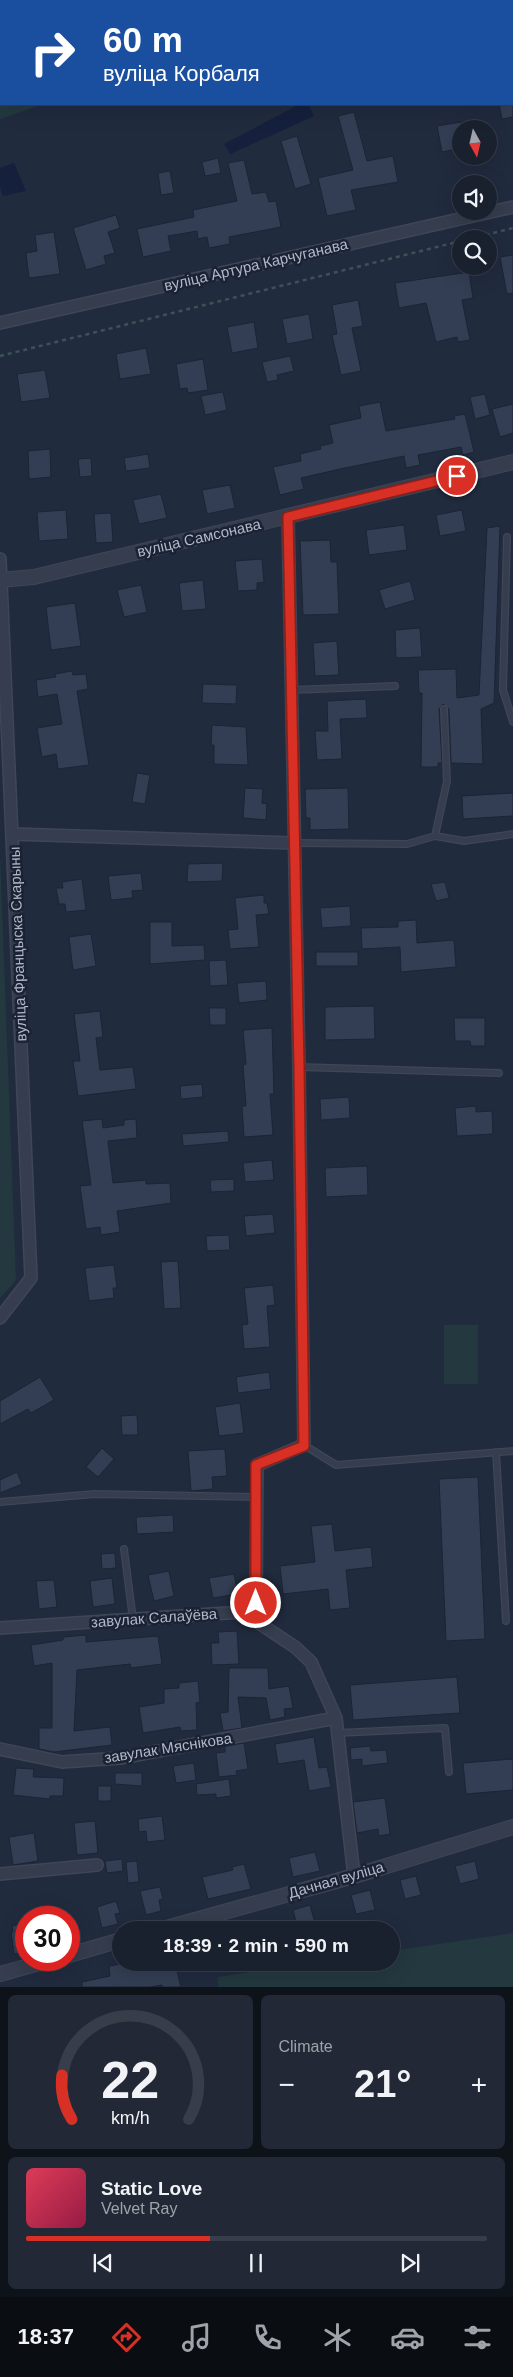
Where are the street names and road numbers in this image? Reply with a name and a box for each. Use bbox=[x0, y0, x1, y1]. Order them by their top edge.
street label: вуліца Артура Карчуганава bbox=[162, 235, 350, 294]
street label: вуліца Самсонава bbox=[135, 515, 263, 560]
street label: вуліца Францыска Скарыны bbox=[6, 846, 29, 1042]
street label: завулак Салаўёва bbox=[90, 1605, 218, 1630]
street label: завулак Мяснікова bbox=[103, 1729, 234, 1766]
street label: Дачная вуліца bbox=[286, 1858, 386, 1901]

